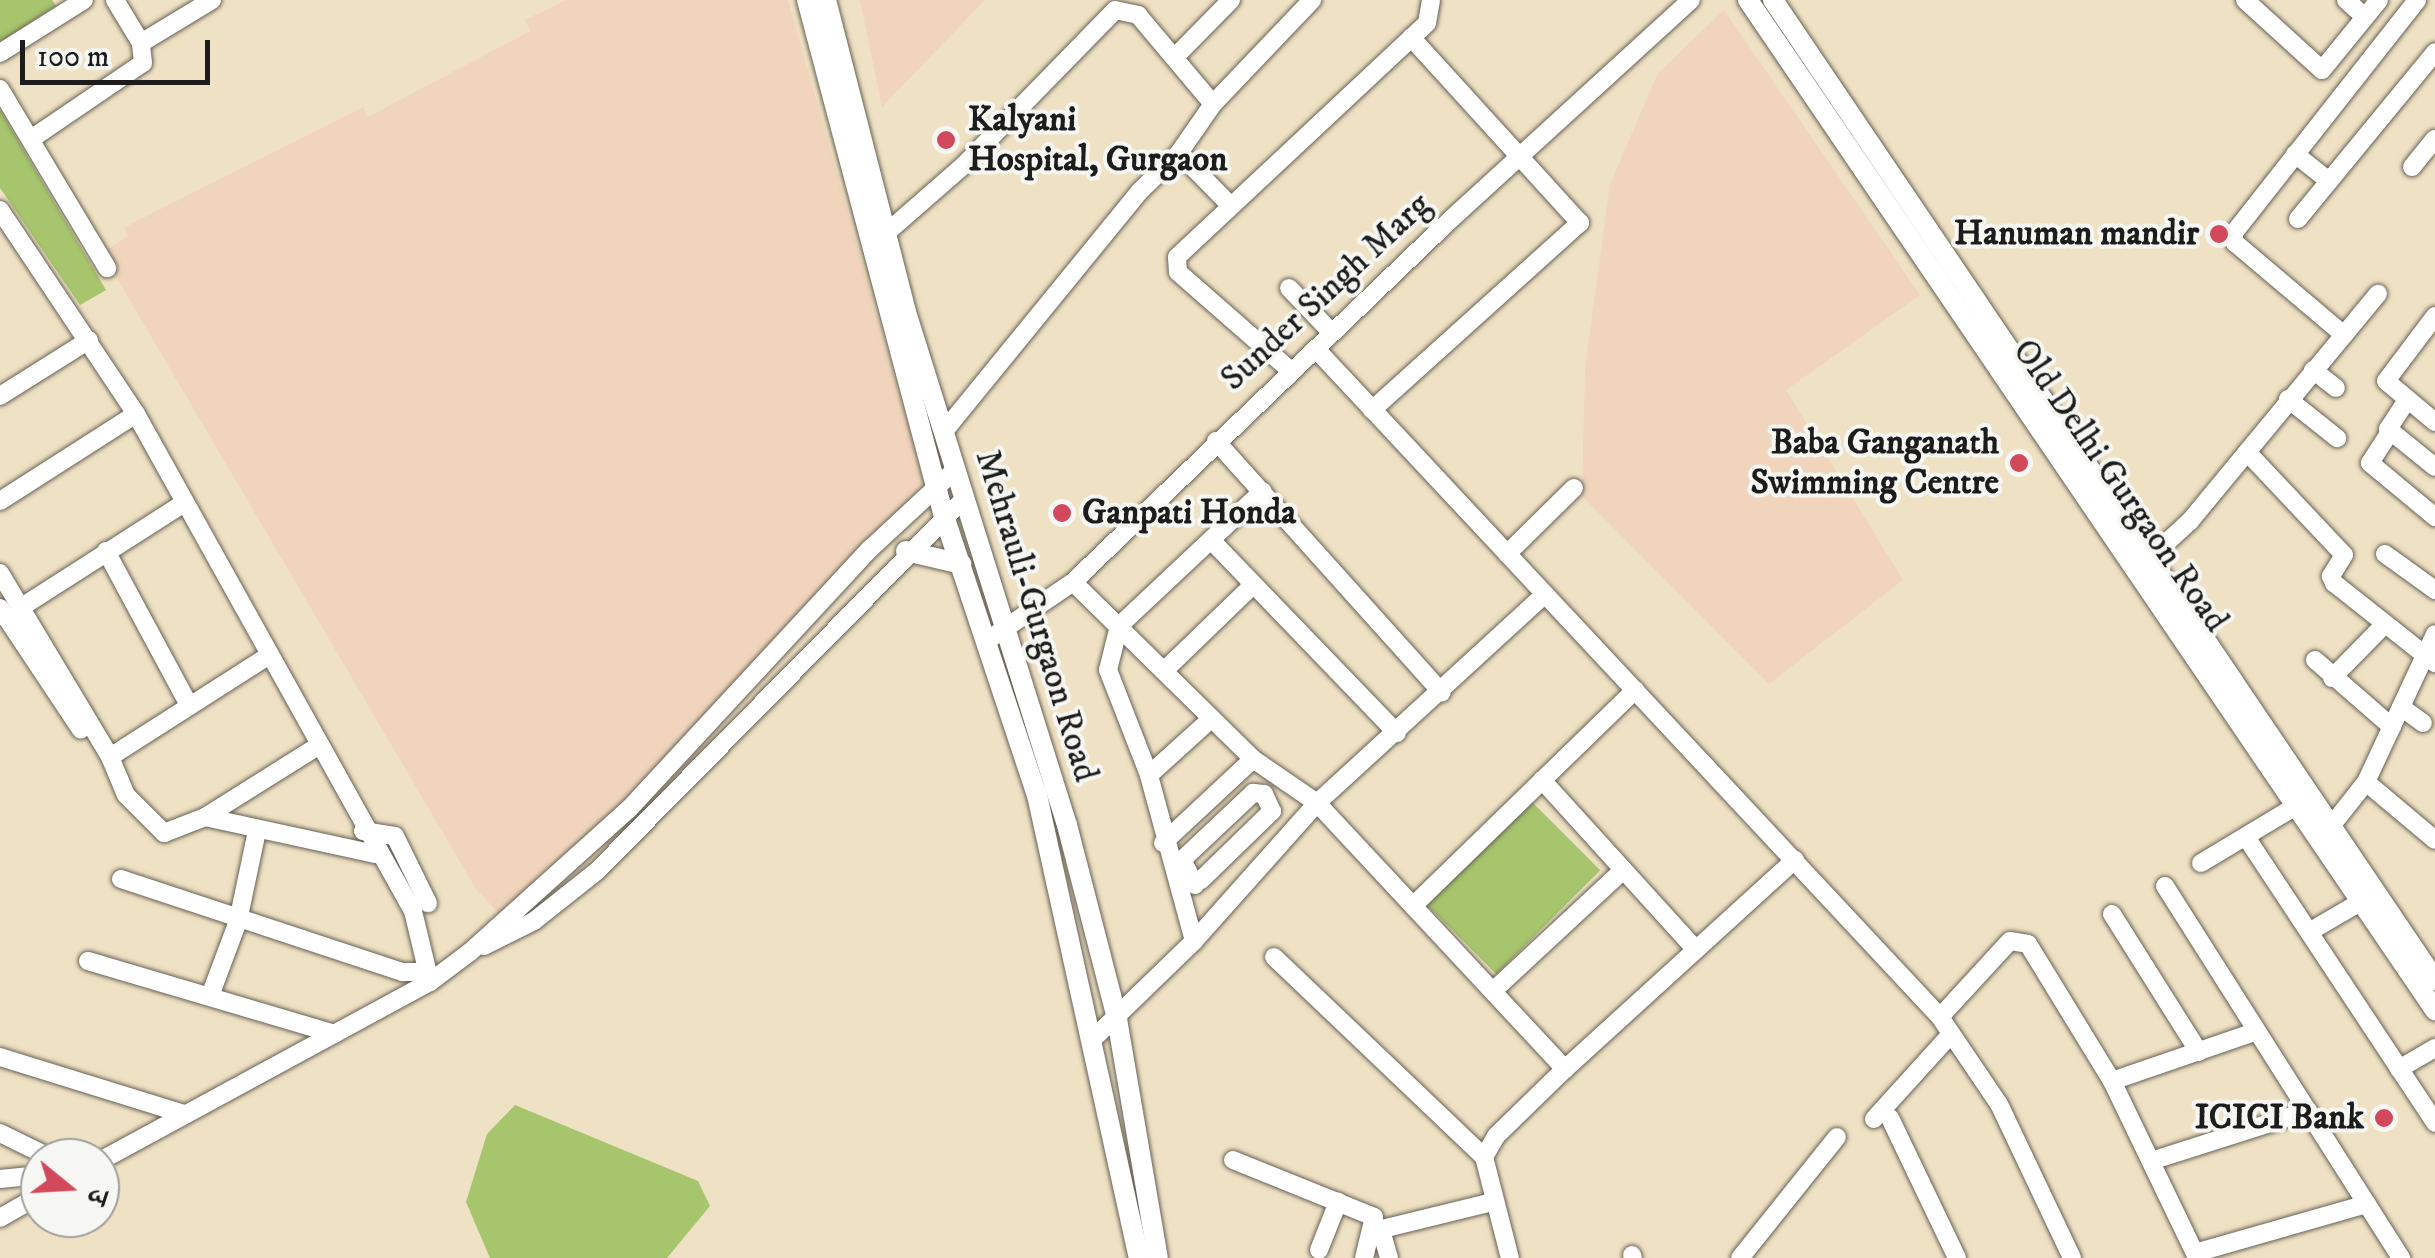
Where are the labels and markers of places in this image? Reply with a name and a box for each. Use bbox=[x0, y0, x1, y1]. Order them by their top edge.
place label: Kalyani Hospital, Gurgaon bbox=[968, 99, 1227, 181]
marker: Kalyani Hospital, Gurgaon bbox=[933, 127, 959, 153]
place label: Hanuman mandir bbox=[1954, 213, 2199, 255]
marker: Hanuman mandir bbox=[2208, 223, 2230, 245]
place label: Baba Ganganath Swimming Centre bbox=[1751, 422, 1999, 504]
marker: Baba Ganganath Swimming Centre bbox=[2008, 452, 2030, 474]
place label: Ganpati Honda bbox=[1082, 492, 1296, 534]
marker: Ganpati Honda bbox=[1051, 502, 1073, 524]
place label: ICICI Bank bbox=[2195, 1097, 2364, 1139]
marker: ICICI Bank bbox=[2373, 1107, 2395, 1129]

